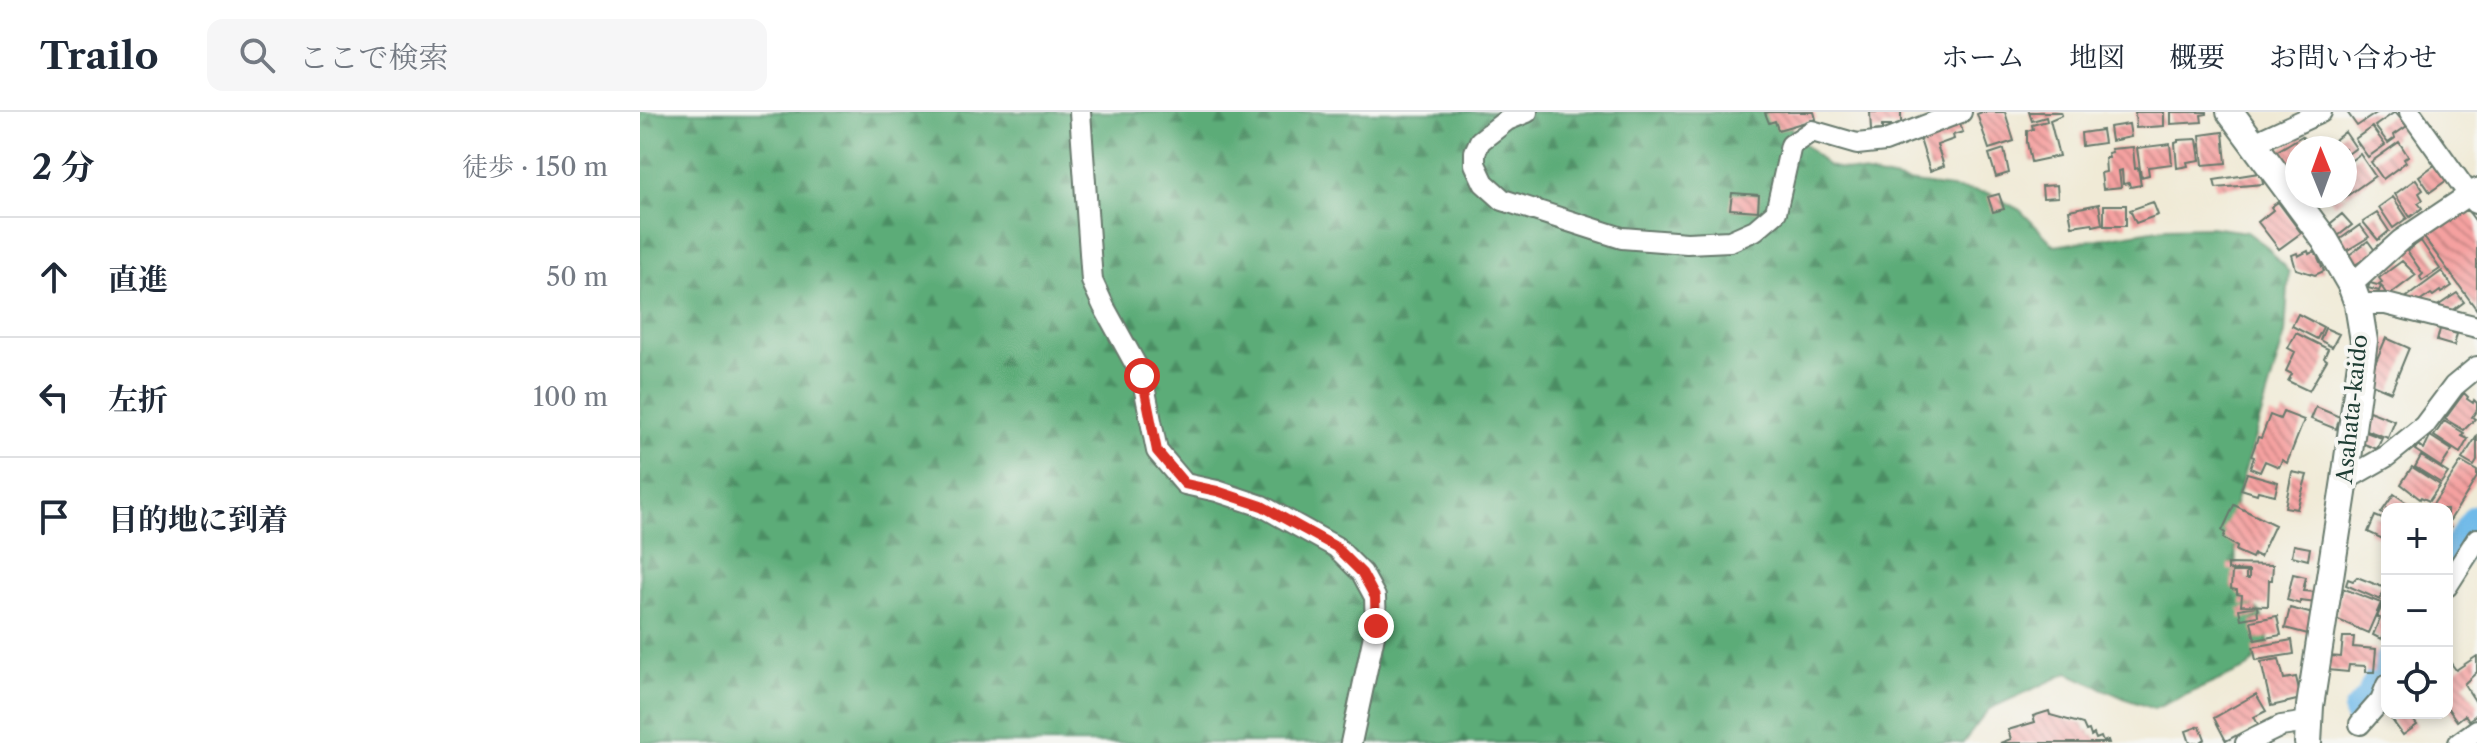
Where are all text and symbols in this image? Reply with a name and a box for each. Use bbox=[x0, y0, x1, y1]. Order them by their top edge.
search box bbox=[207, 19, 767, 91]
text: Trailo bbox=[40, 32, 159, 79]
icon: search bbox=[235, 33, 279, 77]
text: ここで検索 bbox=[299, 39, 449, 76]
text: ホーム bbox=[1941, 40, 2025, 74]
text: 地図 bbox=[2069, 40, 2125, 74]
text: 概要 bbox=[2169, 40, 2225, 74]
text: お問い合わせ bbox=[2269, 40, 2437, 74]
north arrow bbox=[2285, 136, 2357, 208]
text: 2 分 bbox=[32, 146, 95, 188]
text: 徒歩 · 150 m bbox=[462, 151, 608, 183]
icon: ahead bbox=[32, 255, 76, 299]
text: 直進 bbox=[108, 261, 168, 298]
text: 50 m bbox=[546, 261, 608, 293]
street label: Asahata-kaido bbox=[2331, 333, 2373, 486]
route start bbox=[1124, 358, 1160, 394]
icon: left bbox=[32, 375, 76, 419]
text: 左折 bbox=[108, 381, 168, 418]
text: 100 m bbox=[533, 381, 608, 413]
icon: arrive bbox=[32, 495, 76, 539]
text: 目的地に到着 bbox=[108, 501, 288, 538]
map controls bbox=[2381, 503, 2453, 719]
button: + bbox=[2381, 503, 2453, 575]
button: − bbox=[2381, 575, 2453, 647]
route end bbox=[1358, 608, 1394, 644]
button: locate bbox=[2381, 647, 2453, 719]

